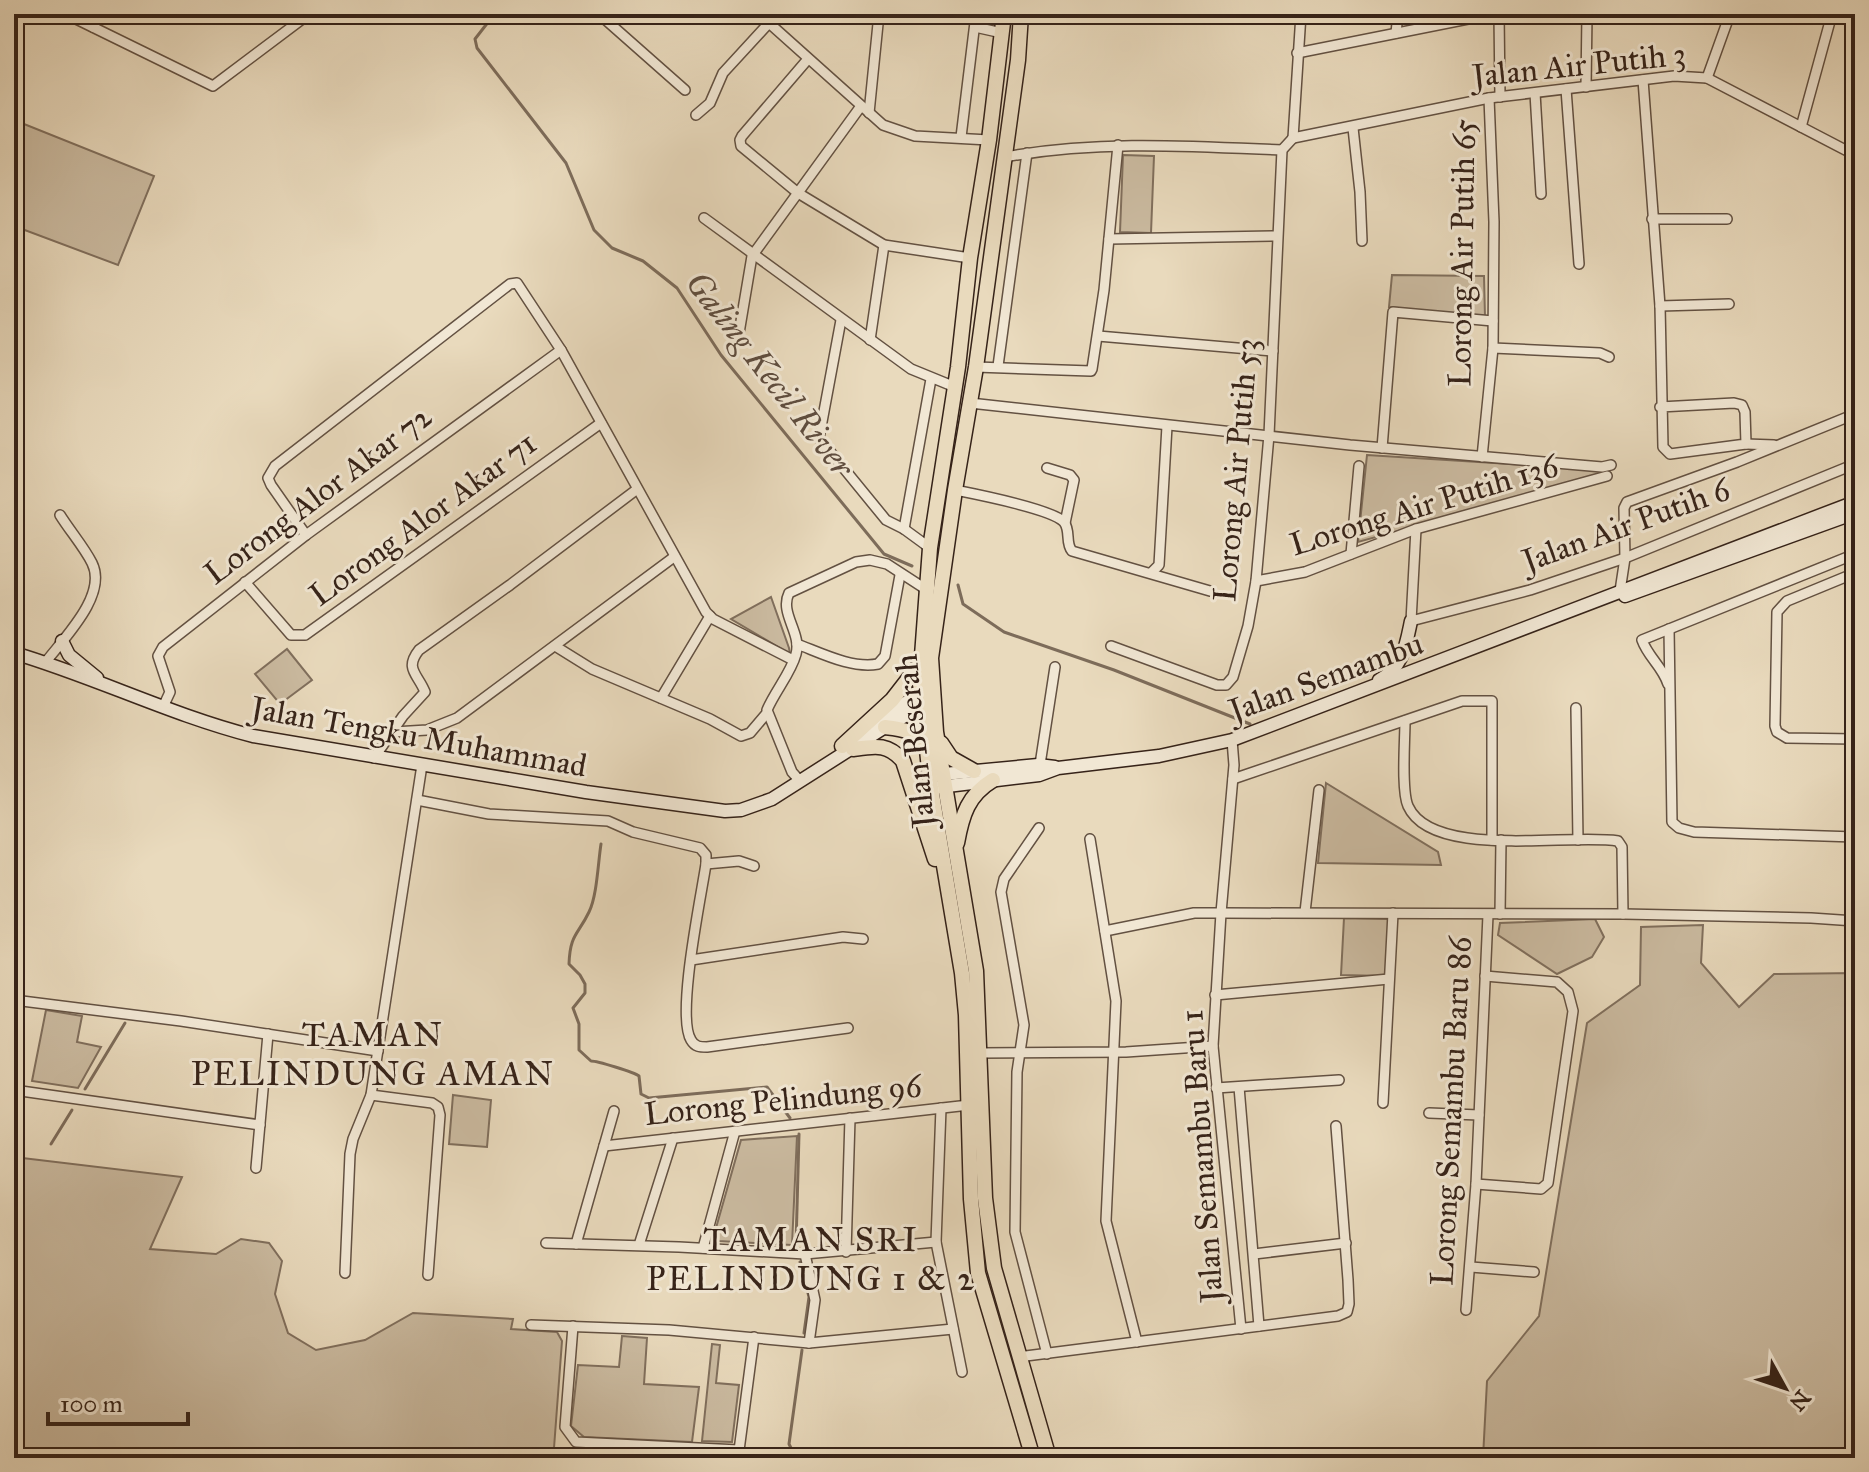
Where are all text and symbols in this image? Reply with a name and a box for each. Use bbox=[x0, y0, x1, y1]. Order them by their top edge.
street label: Jalan Air Putih 3 bbox=[1467, 34, 1688, 96]
street label: Lorong Air Putih 65 bbox=[1440, 119, 1484, 387]
water label: Galing Kecil River bbox=[677, 263, 864, 486]
street label: Lorong Air Putih 53 bbox=[1205, 337, 1267, 603]
street label: Lorong Alor Akar 72 bbox=[197, 397, 439, 593]
street label: Lorong Alor Akar 71 bbox=[302, 424, 544, 614]
street label: Lorong Air Putih 136 bbox=[1285, 445, 1564, 564]
street label: Jalan Air Putih 6 bbox=[1514, 469, 1737, 582]
street label: Jalan Semambu bbox=[1221, 624, 1428, 731]
street label: Jalan Beserah bbox=[886, 652, 944, 833]
street label: Jalan Tengku Muhammad bbox=[245, 688, 590, 786]
street label: Lorong Semambu Baru 86 bbox=[1422, 934, 1480, 1287]
street label: Jalan Semambu Baru 1 bbox=[1172, 1008, 1232, 1307]
district label: TAMAN PELINDUNG AMAN bbox=[191, 1014, 555, 1094]
street label: Lorong Pelindung 96 bbox=[642, 1066, 925, 1134]
district label: TAMAN SRI PELINDUNG 1 & 2 bbox=[646, 1219, 976, 1299]
north arrow bbox=[1745, 1348, 1825, 1428]
scale bar bbox=[48, 1376, 188, 1426]
text: N bbox=[1783, 1385, 1816, 1417]
text: 100 m bbox=[60, 1389, 123, 1419]

